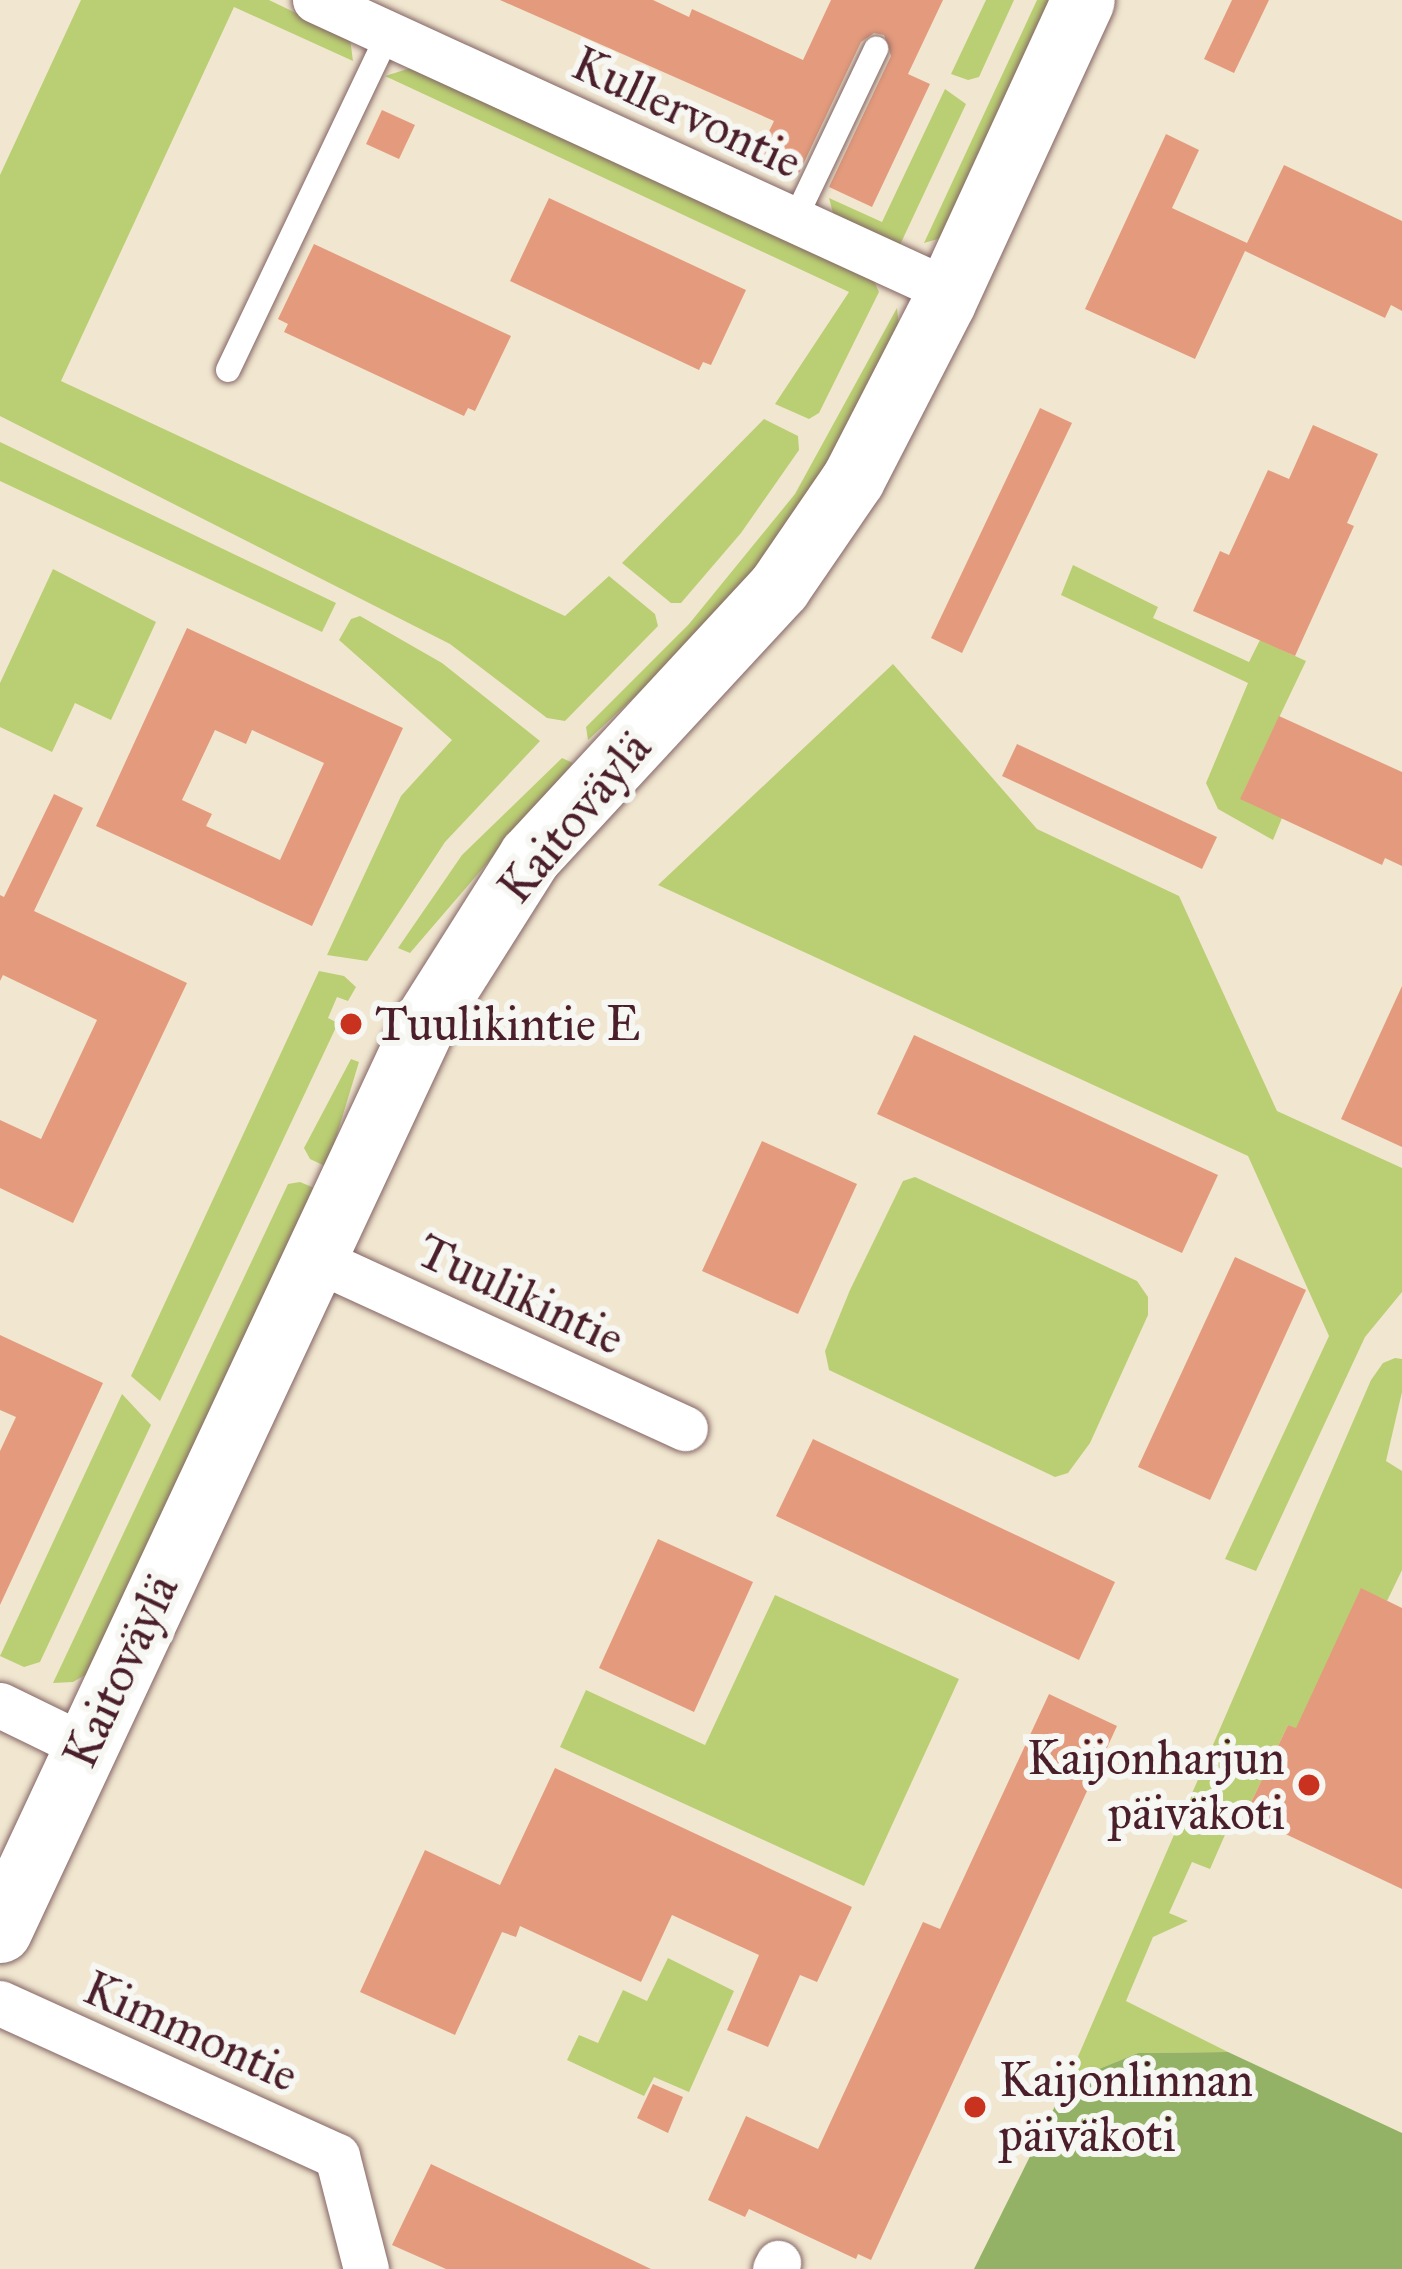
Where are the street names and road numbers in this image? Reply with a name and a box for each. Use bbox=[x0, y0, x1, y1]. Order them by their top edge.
street label: Kullervontie bbox=[563, 34, 811, 190]
street label: Kaitoväylä bbox=[486, 719, 662, 915]
street label: Tuulikintie bbox=[409, 1221, 633, 1367]
street label: Kaitoväylä bbox=[50, 1565, 190, 1777]
street label: Kimmontie bbox=[75, 1958, 307, 2104]

